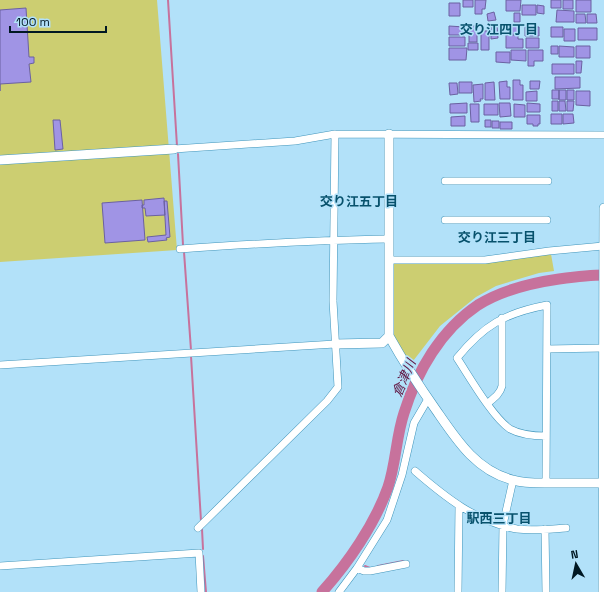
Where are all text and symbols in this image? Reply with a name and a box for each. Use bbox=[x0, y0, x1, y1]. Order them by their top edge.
scale bar bbox=[10, 8, 106, 34]
text: 100 m bbox=[16, 14, 50, 30]
district label: 交り江四丁目 bbox=[460, 21, 538, 38]
district label: 交り江五丁目 bbox=[320, 193, 398, 210]
district label: 交り江三丁目 bbox=[458, 229, 536, 246]
water label: 倉津川 bbox=[389, 355, 420, 399]
district label: 駅西三丁目 bbox=[466, 510, 532, 527]
north arrow bbox=[556, 544, 596, 584]
text: N bbox=[570, 547, 579, 562]

